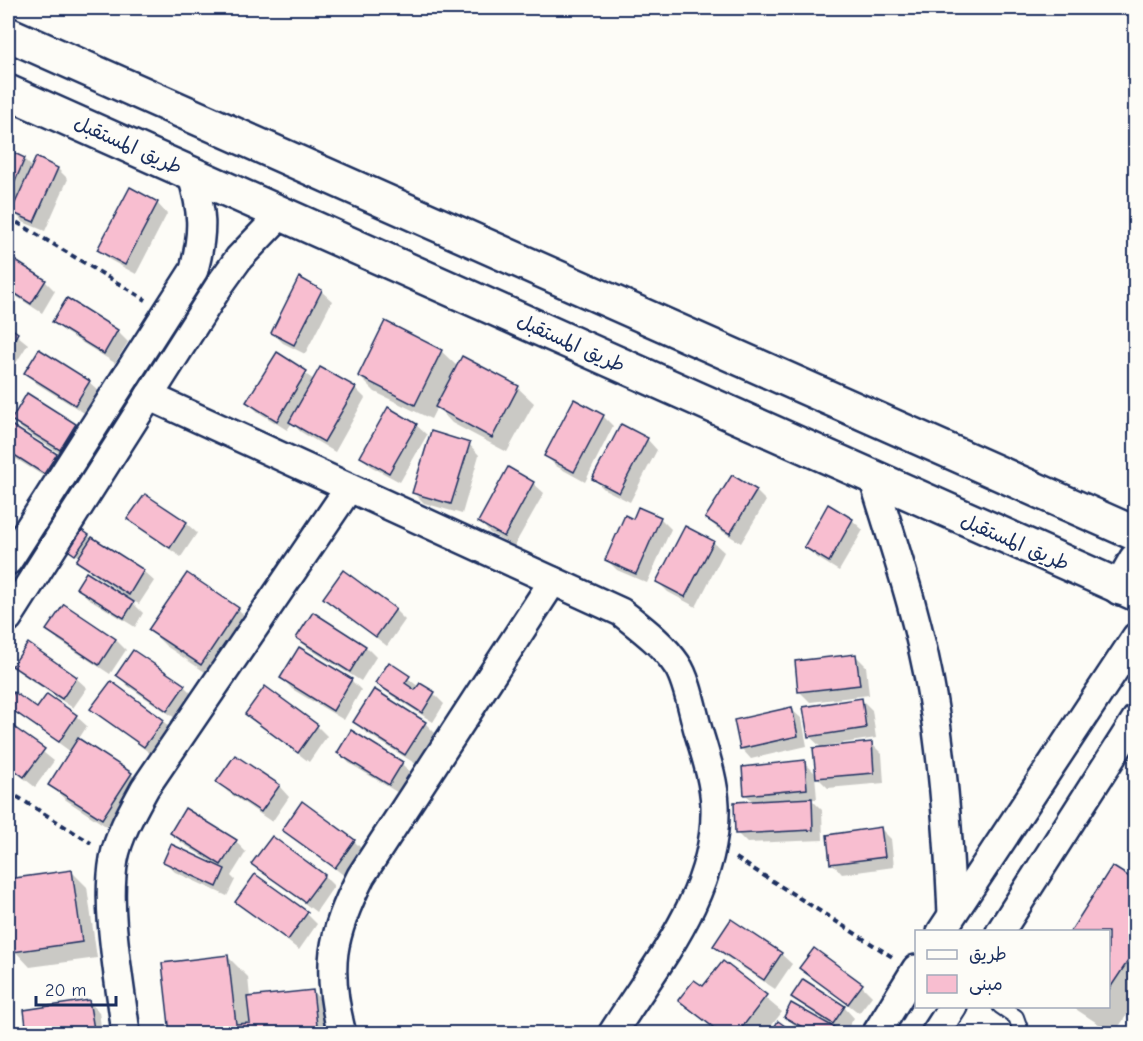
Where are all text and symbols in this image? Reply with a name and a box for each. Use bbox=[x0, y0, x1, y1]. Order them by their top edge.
street label: طريق المستقبل bbox=[70, 111, 186, 179]
street label: طريق المستقبل bbox=[513, 309, 629, 377]
street label: طريق المستقبل bbox=[957, 509, 1073, 575]
legend bbox=[915, 930, 1110, 1008]
text: طريق bbox=[969, 944, 1007, 965]
scale bar bbox=[36, 969, 116, 1007]
text: مبنى bbox=[969, 974, 1003, 995]
text: 20 m bbox=[45, 980, 86, 1001]

